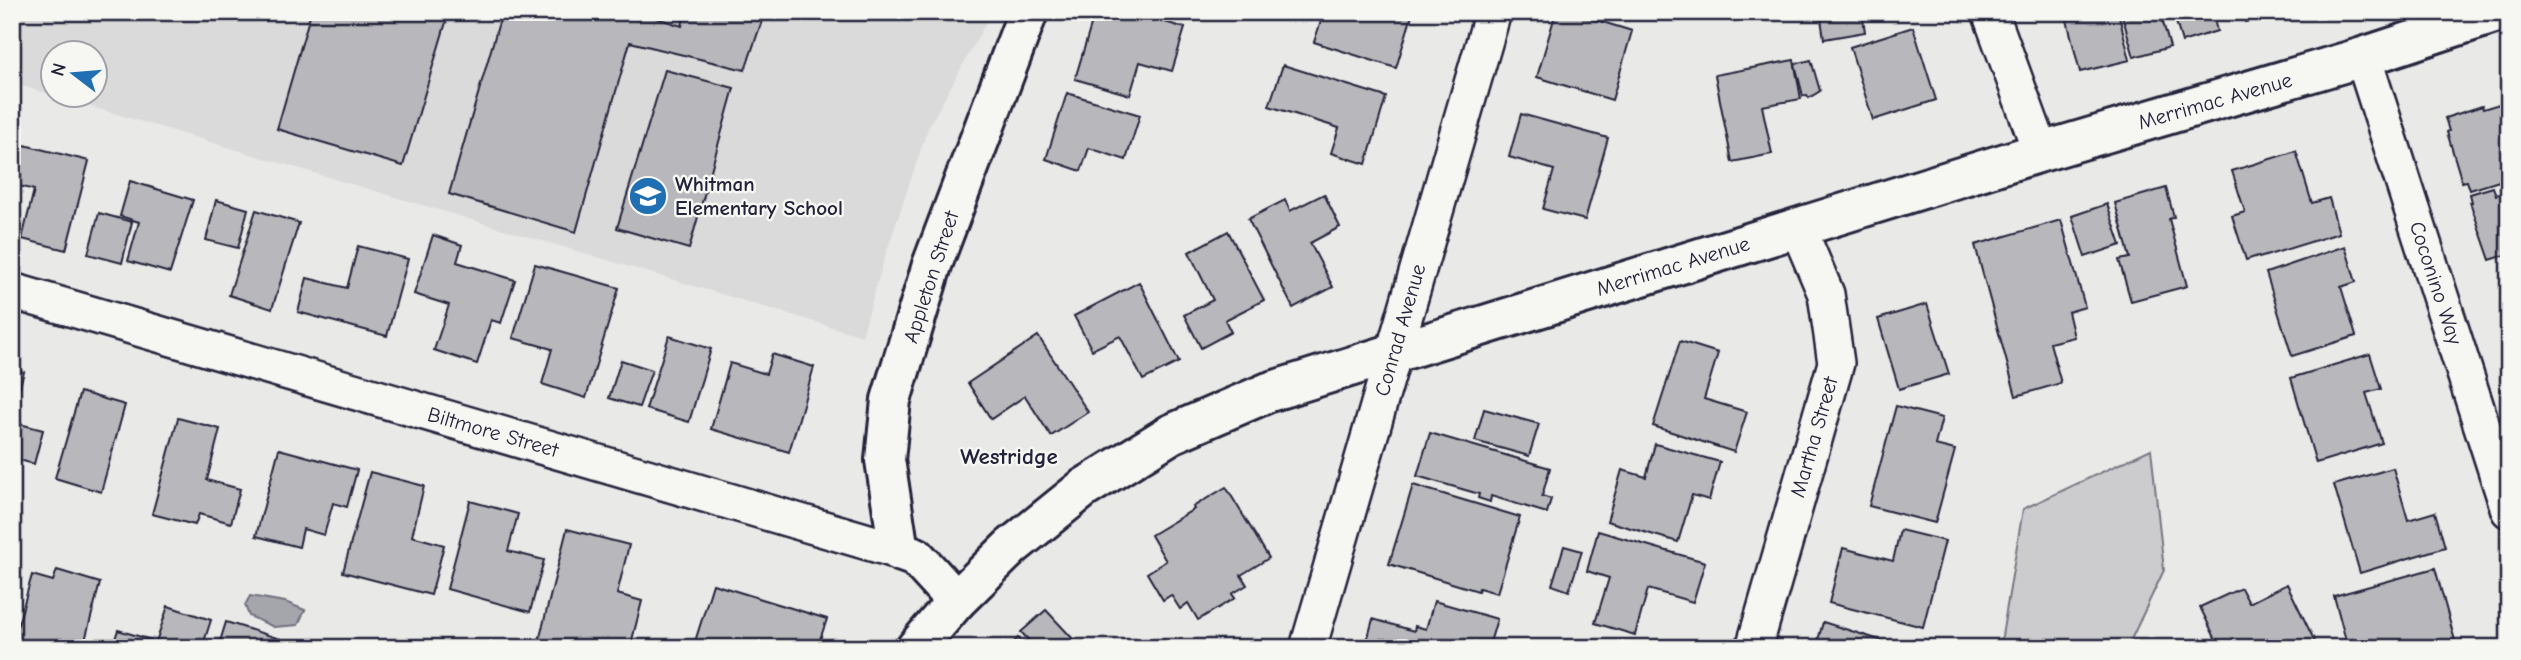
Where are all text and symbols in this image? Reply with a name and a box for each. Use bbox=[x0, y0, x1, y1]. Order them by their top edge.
north arrow bbox=[38, 38, 108, 108]
text: N bbox=[46, 61, 71, 79]
street label: Merrimac Avenue bbox=[2135, 68, 2295, 134]
place label: Whitman Elementary School bbox=[675, 172, 843, 220]
school or university icon: Whitman Elementary School bbox=[627, 175, 669, 217]
street label: Appleton Street bbox=[898, 207, 964, 346]
street label: Coconino Way bbox=[2405, 218, 2467, 348]
street label: Merrimac Avenue bbox=[1594, 231, 1752, 301]
street label: Conrad Avenue bbox=[1370, 261, 1430, 399]
street label: Martha Street bbox=[1785, 373, 1843, 500]
street label: Biltmore Street bbox=[425, 402, 562, 462]
district label: Westridge bbox=[960, 443, 1058, 470]

